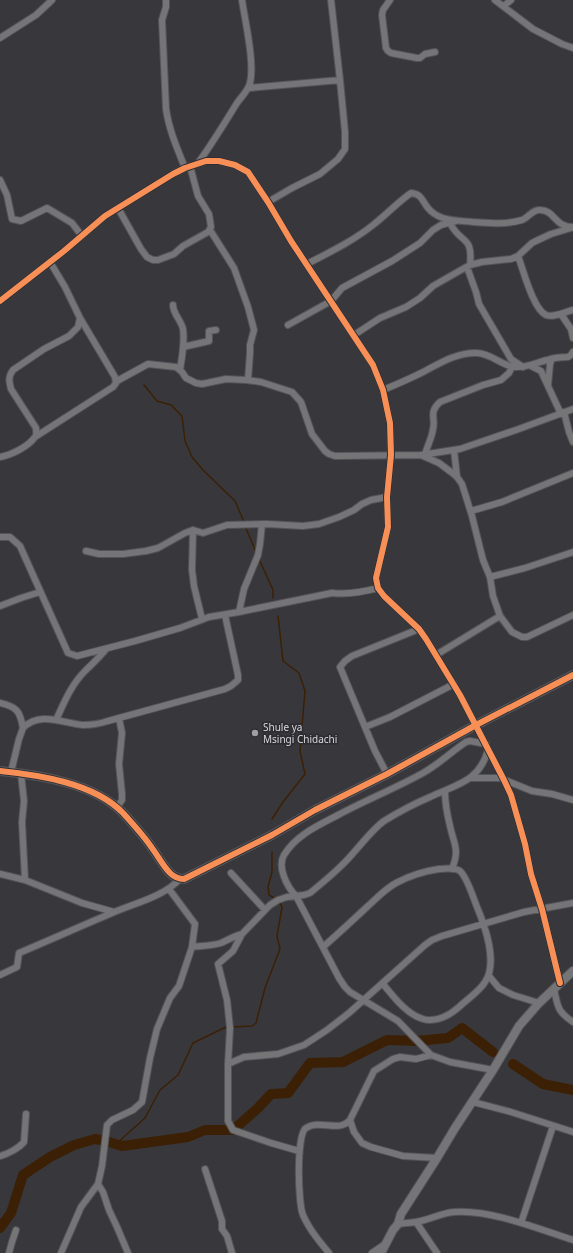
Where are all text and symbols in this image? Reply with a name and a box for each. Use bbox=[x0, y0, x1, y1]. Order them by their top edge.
place label: Shule ya Msingi Chidachi bbox=[263, 720, 337, 746]
marker: Shule ya Msingi Chidachi bbox=[250, 728, 260, 738]

